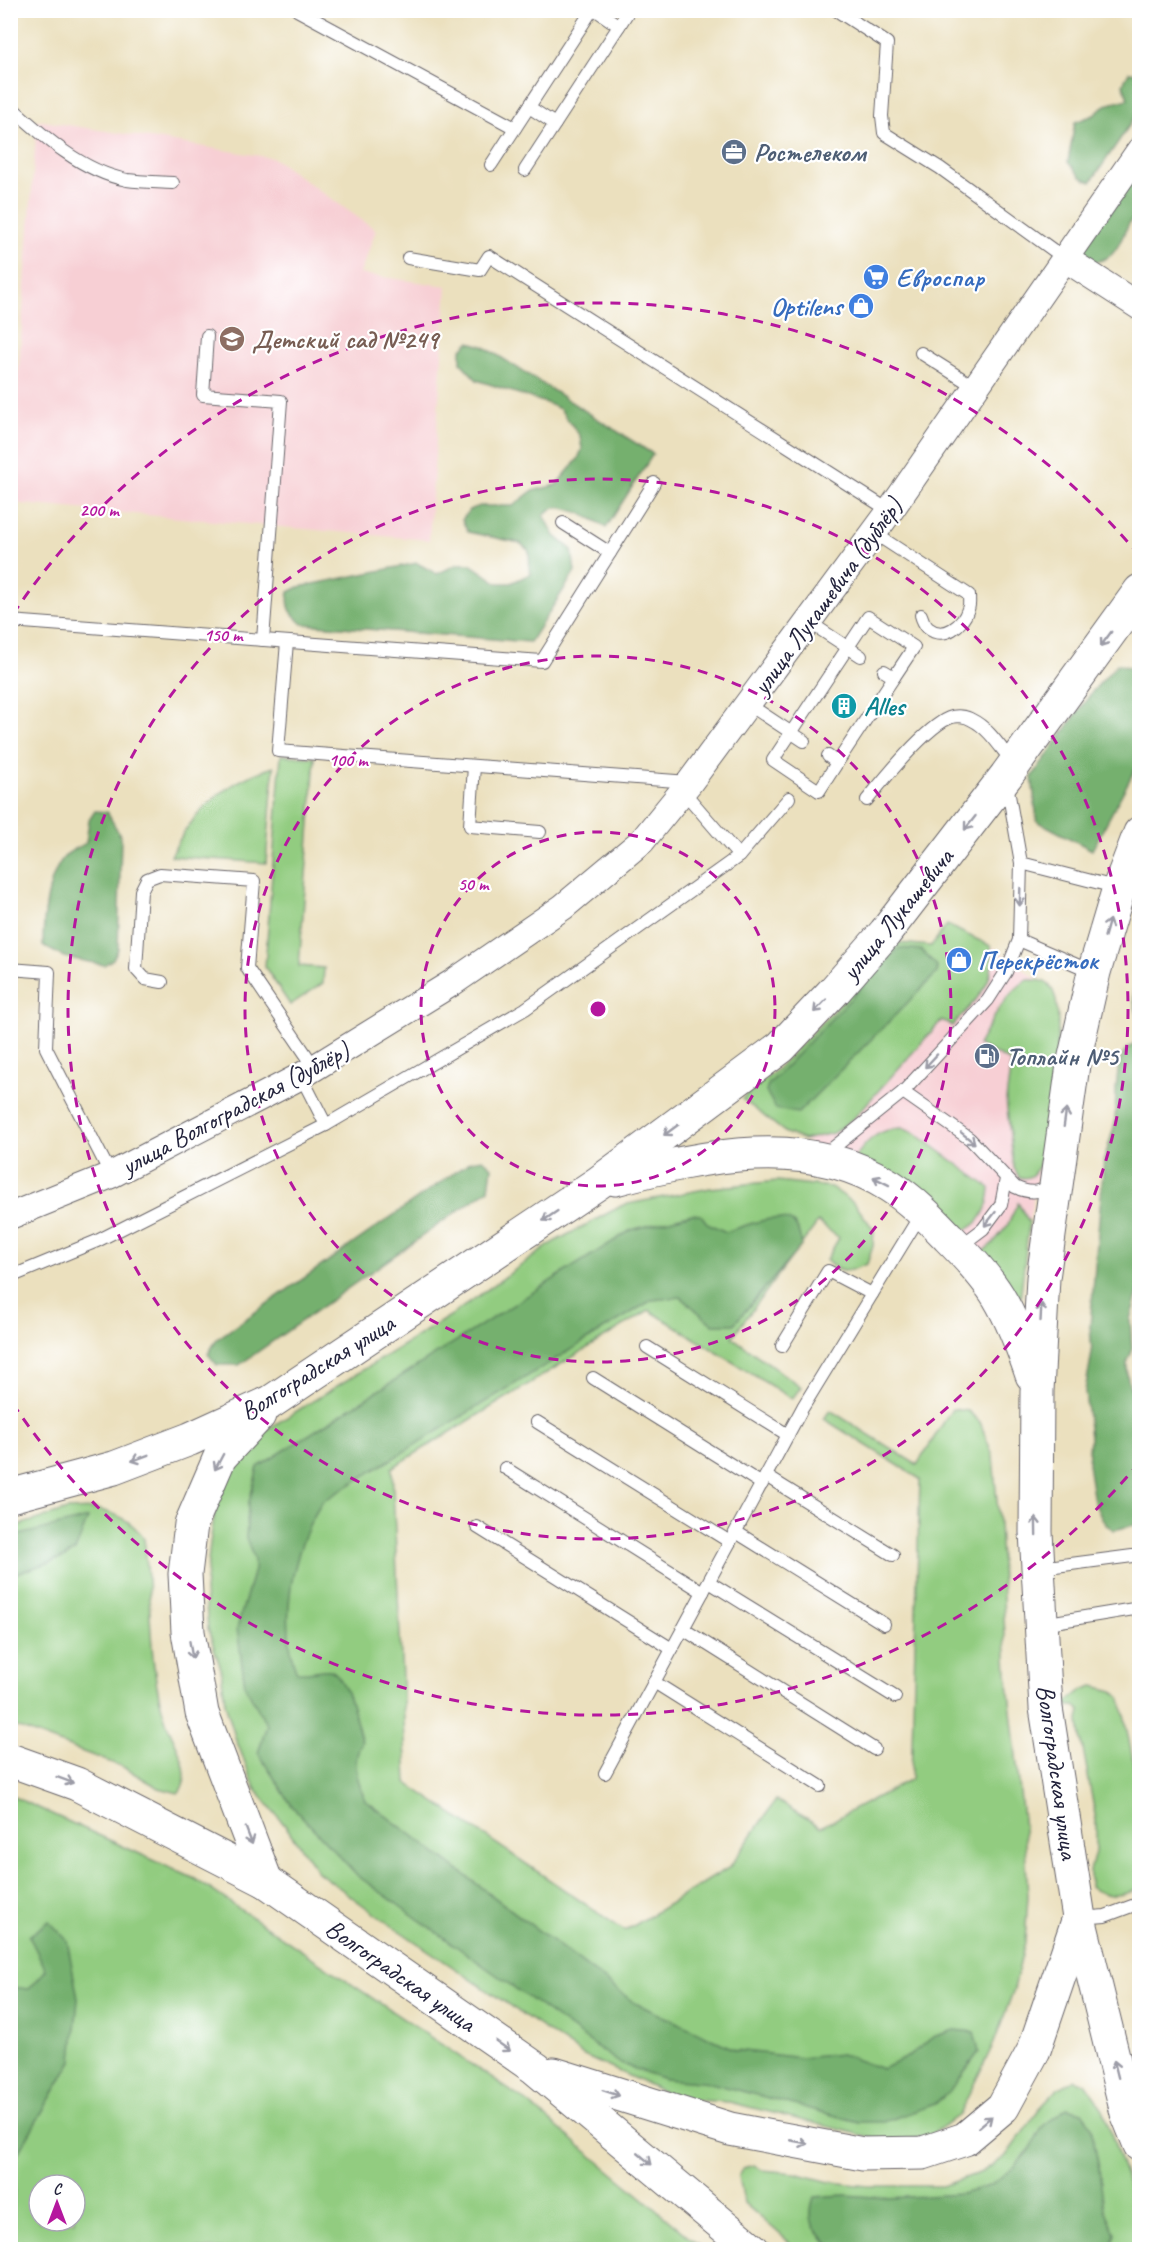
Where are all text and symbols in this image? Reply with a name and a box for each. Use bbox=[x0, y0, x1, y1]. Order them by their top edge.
place label: Ростелеком bbox=[754, 136, 867, 169]
office icon: Ростелеком bbox=[719, 137, 749, 167]
place label: Евроспар bbox=[896, 261, 986, 294]
supermarket icon: Евроспар bbox=[861, 262, 891, 292]
place label: Optilens bbox=[771, 290, 845, 323]
shop icon: Optilens bbox=[846, 291, 876, 321]
place label: Детский сад №249 bbox=[252, 323, 440, 356]
school or university icon: Детский сад №249 bbox=[217, 324, 247, 354]
street label: улица Лукашевича (дублёр) bbox=[744, 490, 911, 703]
text: 200 m bbox=[80, 499, 120, 521]
text: 150 m bbox=[204, 624, 244, 646]
one-way arrow bbox=[1100, 631, 1113, 647]
place label: Alles bbox=[864, 690, 907, 723]
building icon: Alles bbox=[829, 691, 859, 721]
text: 100 m bbox=[329, 749, 369, 771]
one-way arrow bbox=[964, 814, 977, 830]
street label: улица Лукашевича bbox=[833, 840, 962, 989]
text: 50 m bbox=[458, 873, 490, 895]
one-way arrow bbox=[1015, 886, 1026, 906]
one-way arrow bbox=[1102, 919, 1113, 938]
place label: Перекрёсток bbox=[978, 944, 1100, 977]
shop icon: Перекрёсток bbox=[944, 945, 974, 975]
one-way arrow bbox=[813, 998, 828, 1013]
centre of rings bbox=[588, 999, 608, 1019]
street label: улица Волгоградская (дублёр) bbox=[114, 1034, 356, 1184]
place label: Топлайн №5 bbox=[1006, 1040, 1120, 1073]
fuel station icon: Топлайн №5 bbox=[972, 1041, 1002, 1071]
one-way arrow bbox=[924, 1054, 938, 1069]
one-way arrow bbox=[1060, 1109, 1071, 1129]
one-way arrow bbox=[663, 1124, 679, 1137]
one-way arrow bbox=[960, 1131, 975, 1145]
one-way arrow bbox=[872, 1175, 890, 1186]
one-way arrow bbox=[542, 1210, 558, 1222]
one-way arrow bbox=[984, 1210, 997, 1226]
one-way arrow bbox=[1036, 1302, 1047, 1322]
street label: Волгоградская улица bbox=[234, 1306, 402, 1428]
one-way arrow bbox=[131, 1453, 149, 1464]
one-way arrow bbox=[213, 1453, 225, 1470]
one-way arrow bbox=[1030, 1516, 1042, 1536]
one-way arrow bbox=[186, 1640, 197, 1659]
street label: Волгоградская улица bbox=[1029, 1683, 1086, 1863]
one-way arrow bbox=[55, 1775, 74, 1786]
one-way arrow bbox=[244, 1826, 255, 1844]
street label: Волгоградская улица bbox=[319, 1911, 483, 2040]
one-way arrow bbox=[495, 2040, 511, 2052]
one-way arrow bbox=[1110, 2060, 1122, 2079]
one-way arrow bbox=[601, 2089, 620, 2100]
one-way arrow bbox=[977, 2116, 993, 2129]
one-way arrow bbox=[789, 2137, 809, 2148]
one-way arrow bbox=[637, 2153, 653, 2166]
north arrow bbox=[27, 2173, 87, 2233]
text: С bbox=[53, 2179, 63, 2199]

